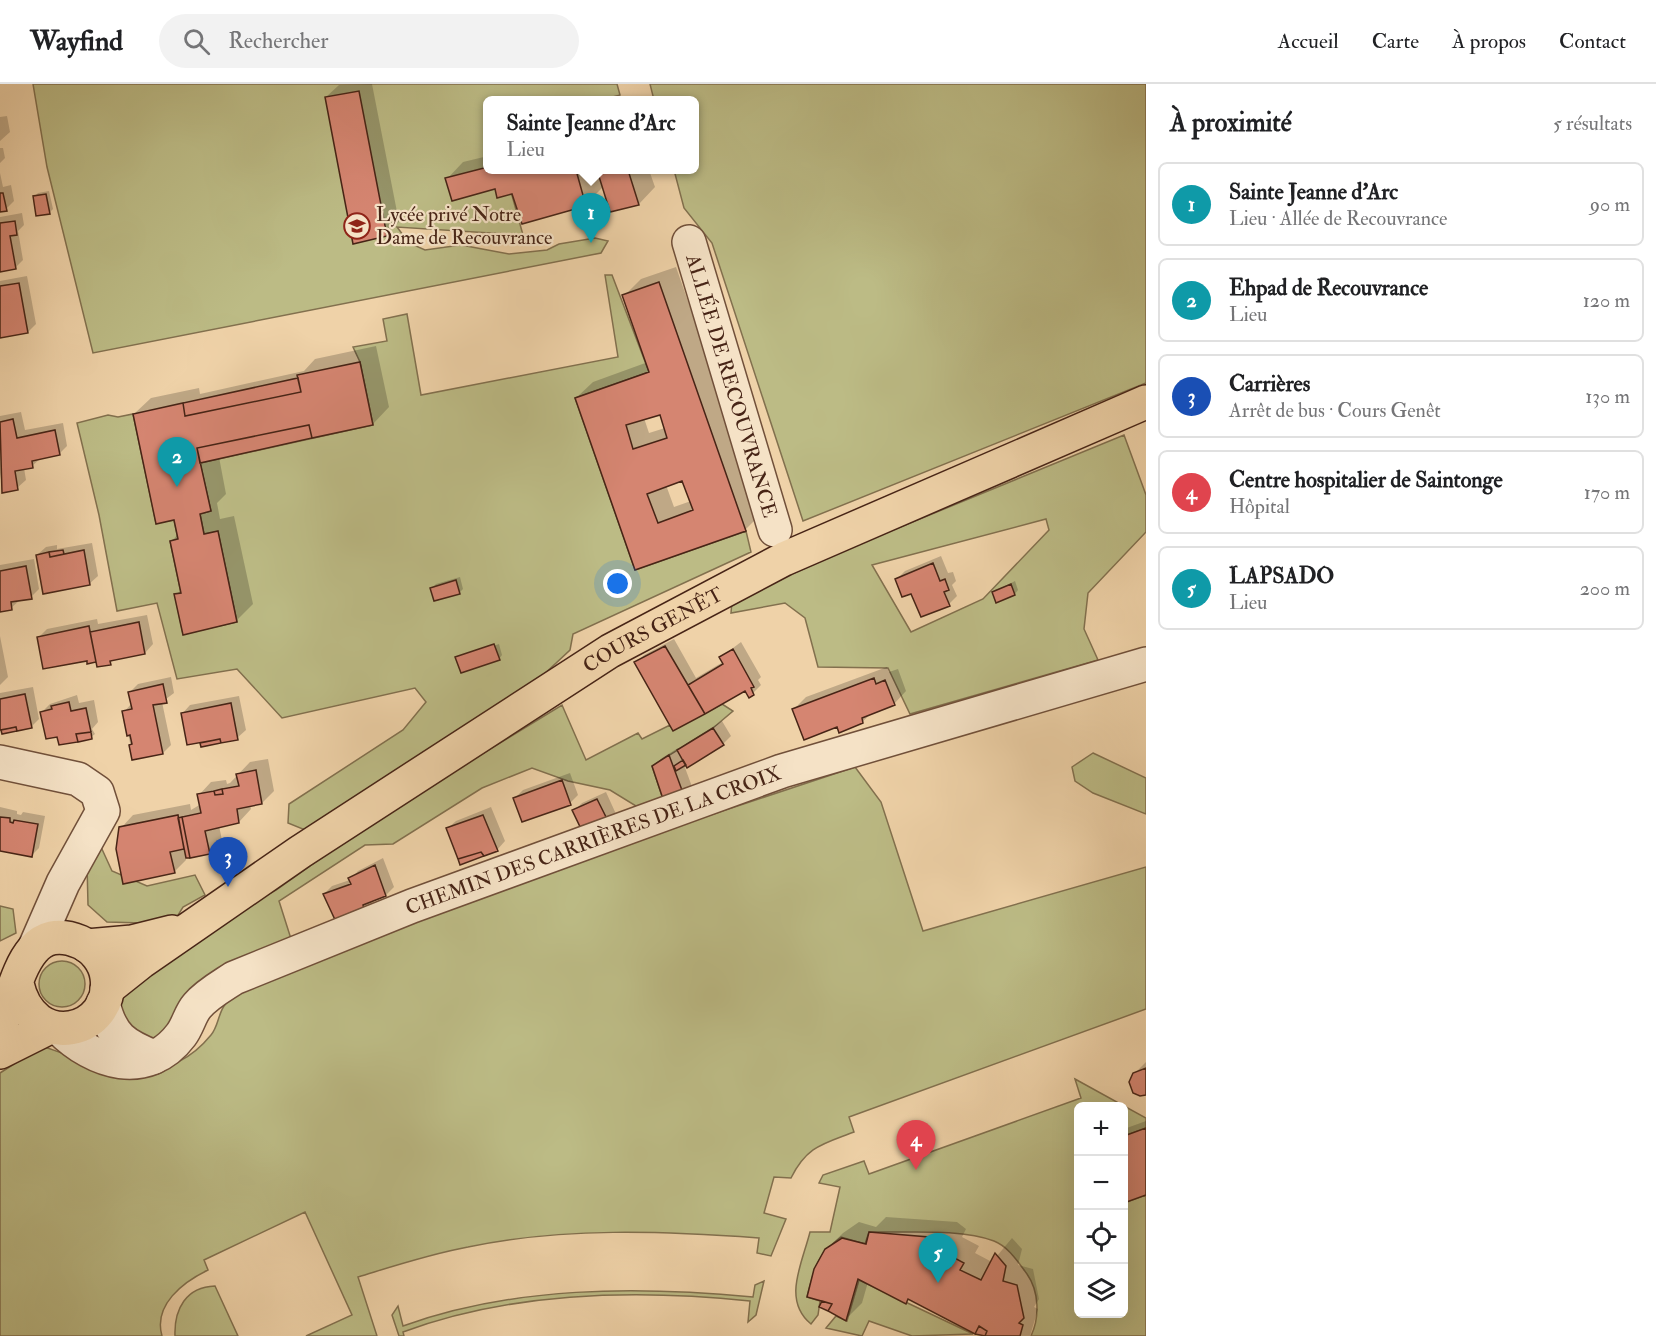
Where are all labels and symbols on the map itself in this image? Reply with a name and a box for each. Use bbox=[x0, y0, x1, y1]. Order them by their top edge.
pin: 1 bbox=[572, 194, 610, 243]
place label: Lycée privé Notre Dame de Recouvrance bbox=[376, 202, 552, 250]
school or university icon: Lycée privé Notre Dame de Recouvrance bbox=[342, 211, 372, 241]
street label: ALLÉE DE RECOUVRANCE bbox=[680, 250, 783, 521]
pin: 2 bbox=[158, 438, 196, 487]
your location bbox=[603, 569, 632, 598]
street label: COURS GENÊT bbox=[578, 582, 727, 678]
street label: CHEMIN DES CARRIÈRES DE LA CROIX bbox=[402, 760, 785, 920]
pin: 3 bbox=[208, 838, 248, 887]
pin: 4 bbox=[896, 1120, 936, 1170]
pin: 5 bbox=[918, 1234, 958, 1283]

